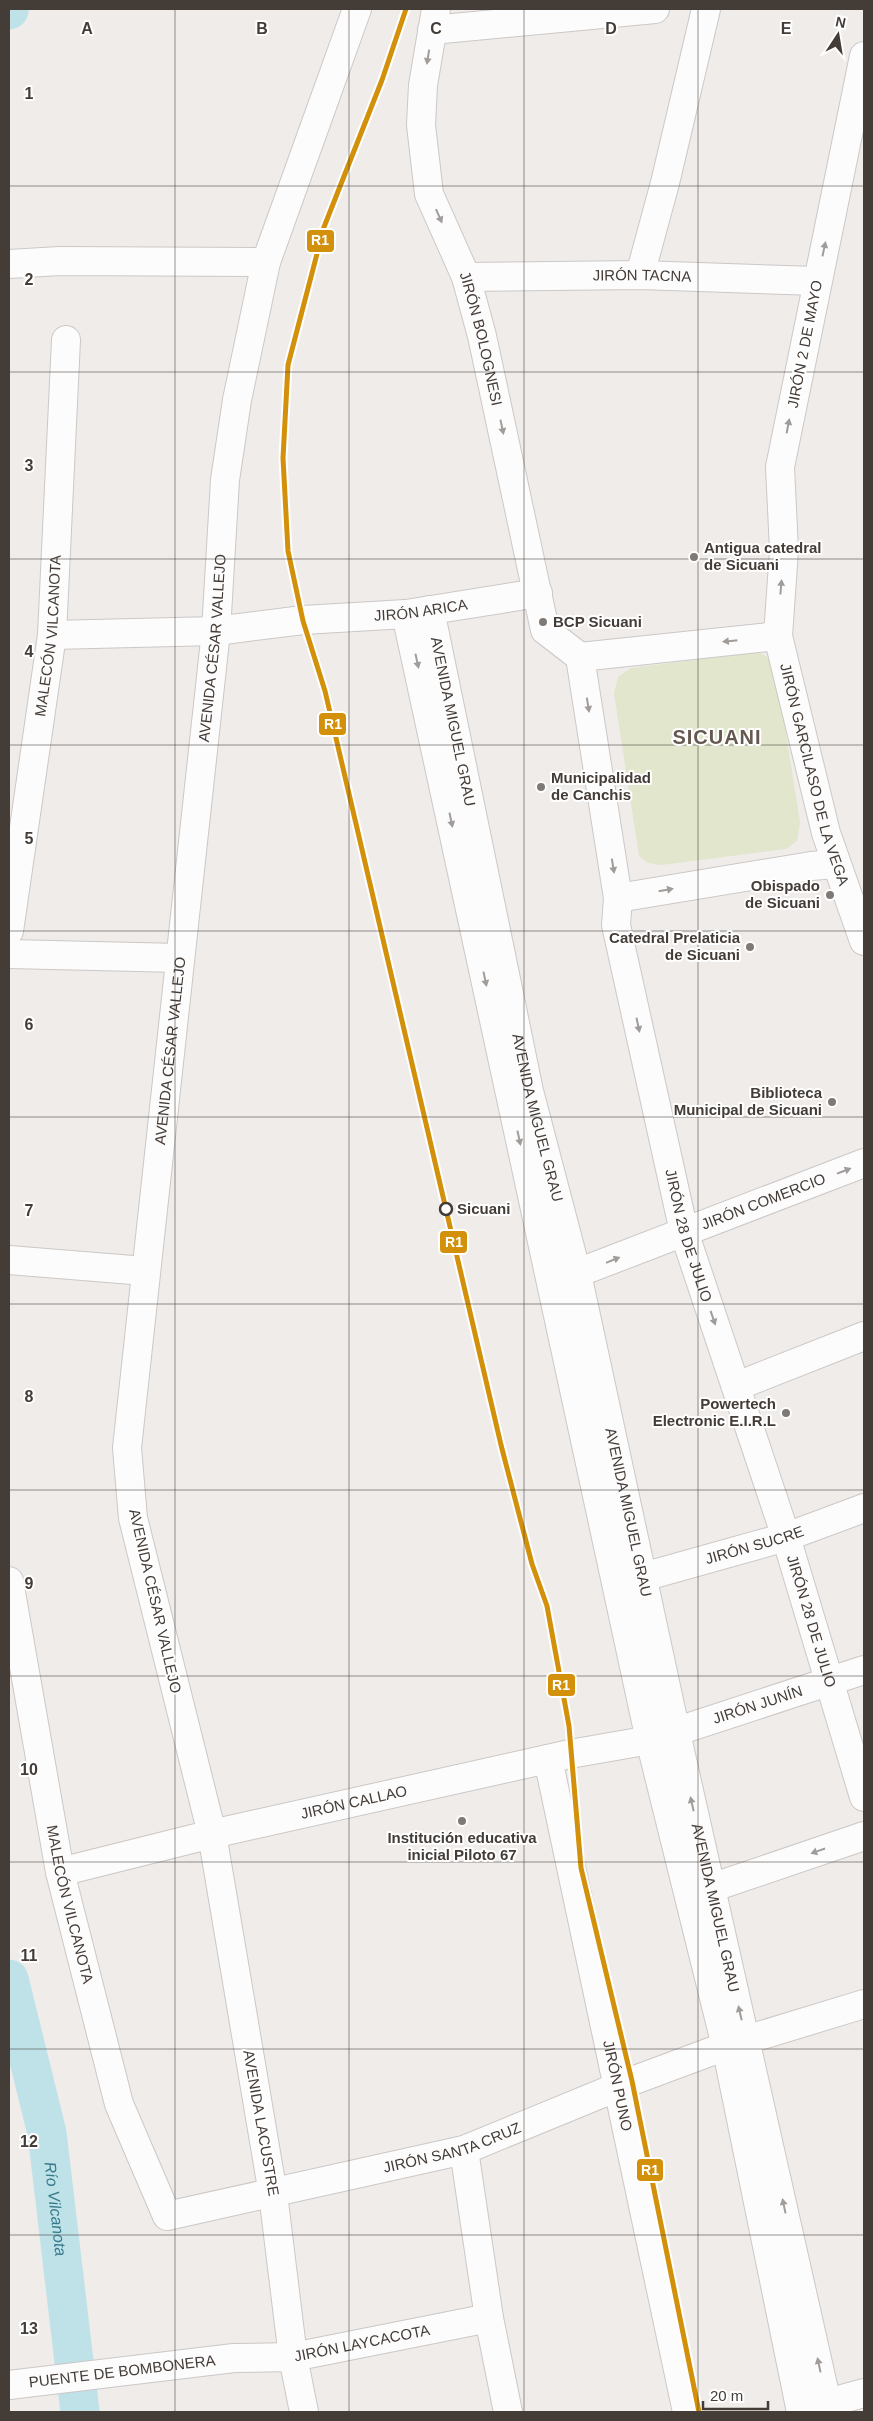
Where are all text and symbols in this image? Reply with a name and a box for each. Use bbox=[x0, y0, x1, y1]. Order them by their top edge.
north arrow bbox=[813, 10, 863, 60]
text: N bbox=[834, 13, 847, 31]
text: A bbox=[81, 20, 93, 37]
text: B bbox=[256, 20, 268, 37]
text: C bbox=[430, 20, 442, 37]
text: D bbox=[605, 20, 617, 37]
text: E bbox=[781, 20, 792, 37]
one-way arrow bbox=[423, 49, 431, 65]
text: 1 bbox=[25, 85, 34, 102]
one-way arrow bbox=[435, 209, 443, 223]
line badge: R1 bbox=[306, 229, 335, 253]
text: R1 bbox=[311, 232, 329, 248]
one-way arrow bbox=[820, 242, 828, 257]
street label: JIRÓN TACNA bbox=[593, 266, 692, 285]
street label: JIRÓN BOLOGNESI bbox=[457, 268, 506, 407]
text: 2 bbox=[25, 271, 34, 288]
street label: JIRÓN 2 DE MAYO bbox=[784, 279, 825, 409]
one-way arrow bbox=[784, 418, 792, 433]
one-way arrow bbox=[498, 419, 506, 434]
text: 3 bbox=[25, 457, 34, 474]
place label: Antigua catedral de Sicuani bbox=[704, 539, 822, 573]
marker: Antigua catedral de Sicuani bbox=[688, 551, 700, 563]
street label: AVENIDA CÉSAR VALLEJO bbox=[195, 553, 229, 743]
street label: MALECÓN VILCANOTA bbox=[31, 555, 64, 718]
one-way arrow bbox=[777, 579, 785, 595]
street label: JIRÓN ARICA bbox=[373, 595, 469, 624]
place label: BCP Sicuani bbox=[553, 613, 642, 630]
marker: BCP Sicuani bbox=[537, 616, 549, 628]
street label: AVENIDA MIGUEL GRAU bbox=[428, 635, 479, 808]
one-way arrow bbox=[721, 637, 737, 645]
text: 4 bbox=[25, 643, 34, 660]
one-way arrow bbox=[413, 654, 421, 670]
street label: JIRÓN GARCILASO DE LA VEGA bbox=[777, 662, 853, 888]
one-way arrow bbox=[584, 697, 592, 713]
line badge: R1 bbox=[318, 712, 347, 736]
text: R1 bbox=[324, 716, 342, 732]
district label: SICUANI bbox=[672, 726, 762, 748]
place label: Municipalidad de Canchis bbox=[551, 769, 651, 803]
marker: Municipalidad de Canchis bbox=[535, 781, 547, 793]
one-way arrow bbox=[447, 813, 455, 829]
text: 5 bbox=[25, 830, 34, 847]
one-way arrow bbox=[609, 858, 617, 874]
place label: Obispado de Sicuani bbox=[745, 877, 820, 911]
one-way arrow bbox=[658, 886, 674, 894]
marker: Obispado de Sicuani bbox=[824, 889, 836, 901]
place label: Catedral Prelaticia de Sicuani bbox=[609, 929, 741, 963]
marker: Catedral Prelaticia de Sicuani bbox=[744, 941, 756, 953]
street label: AVENIDA CÉSAR VALLEJO bbox=[151, 956, 188, 1146]
one-way arrow bbox=[481, 971, 489, 987]
text: 6 bbox=[25, 1016, 34, 1033]
one-way arrow bbox=[634, 1018, 642, 1033]
street label: AVENIDA MIGUEL GRAU bbox=[509, 1032, 567, 1204]
place label: Biblioteca Municipal de Sicuani bbox=[674, 1084, 823, 1118]
marker: Biblioteca Municipal de Sicuani bbox=[826, 1096, 838, 1108]
one-way arrow bbox=[515, 1130, 523, 1145]
one-way arrow bbox=[837, 1166, 851, 1174]
street label: JIRÓN 28 DE JULIO bbox=[662, 1167, 716, 1304]
street label: JIRÓN COMERCIO bbox=[699, 1170, 828, 1233]
place label: Sicuani bbox=[457, 1200, 510, 1217]
text: 7 bbox=[25, 1202, 34, 1219]
marker: Sicuani bbox=[439, 1202, 453, 1216]
line badge: R1 bbox=[439, 1230, 468, 1254]
text: R1 bbox=[445, 1234, 463, 1250]
one-way arrow bbox=[606, 1256, 621, 1264]
one-way arrow bbox=[710, 1310, 717, 1325]
text: 8 bbox=[25, 1388, 34, 1405]
place label: Powertech Electronic E.I.R.L bbox=[653, 1395, 776, 1429]
marker: Powertech Electronic E.I.R.L bbox=[780, 1407, 792, 1419]
street label: AVENIDA MIGUEL GRAU bbox=[602, 1426, 655, 1598]
street label: AVENIDA CÉSAR VALLEJO bbox=[126, 1507, 185, 1695]
street label: JIRÓN SUCRE bbox=[703, 1522, 806, 1567]
street label: JIRÓN 28 DE JULIO bbox=[784, 1553, 840, 1689]
text: 9 bbox=[25, 1575, 34, 1592]
line badge: R1 bbox=[547, 1673, 576, 1697]
text: R1 bbox=[552, 1677, 570, 1693]
street label: JIRÓN JUNÍN bbox=[710, 1682, 805, 1727]
text: 10 bbox=[20, 1761, 38, 1778]
street label: JIRÓN CALLAO bbox=[299, 1782, 408, 1822]
one-way arrow bbox=[688, 1796, 696, 1811]
marker: Institución educativa inicial Piloto 67 bbox=[456, 1815, 468, 1827]
street label: AVENIDA MIGUEL GRAU bbox=[689, 1822, 743, 1994]
street label: MALECÓN VILCANOTA bbox=[44, 1824, 97, 1985]
place label: Institución educativa inicial Piloto 67 bbox=[387, 1829, 537, 1863]
one-way arrow bbox=[810, 1848, 825, 1856]
text: 11 bbox=[21, 1947, 38, 1964]
one-way arrow bbox=[736, 2006, 744, 2021]
street label: JIRÓN PUNO bbox=[600, 2039, 636, 2133]
street label: AVENIDA LACUSTRE bbox=[240, 2049, 283, 2197]
street label: JIRÓN SANTA CRUZ bbox=[381, 2119, 523, 2176]
text: 12 bbox=[20, 2133, 38, 2150]
line badge: R1 bbox=[636, 2158, 664, 2182]
water label: Río Vilcanota bbox=[41, 2161, 70, 2257]
text: R1 bbox=[641, 2162, 659, 2178]
one-way arrow bbox=[779, 2198, 787, 2214]
text: 13 bbox=[20, 2320, 38, 2337]
street label: JIRÓN LAYCACOTA bbox=[293, 2321, 431, 2365]
street label: PUENTE DE BOMBONERA bbox=[28, 2351, 216, 2391]
one-way arrow bbox=[815, 2357, 823, 2372]
scale bar bbox=[703, 2378, 768, 2410]
text: 20 m bbox=[710, 2387, 743, 2404]

